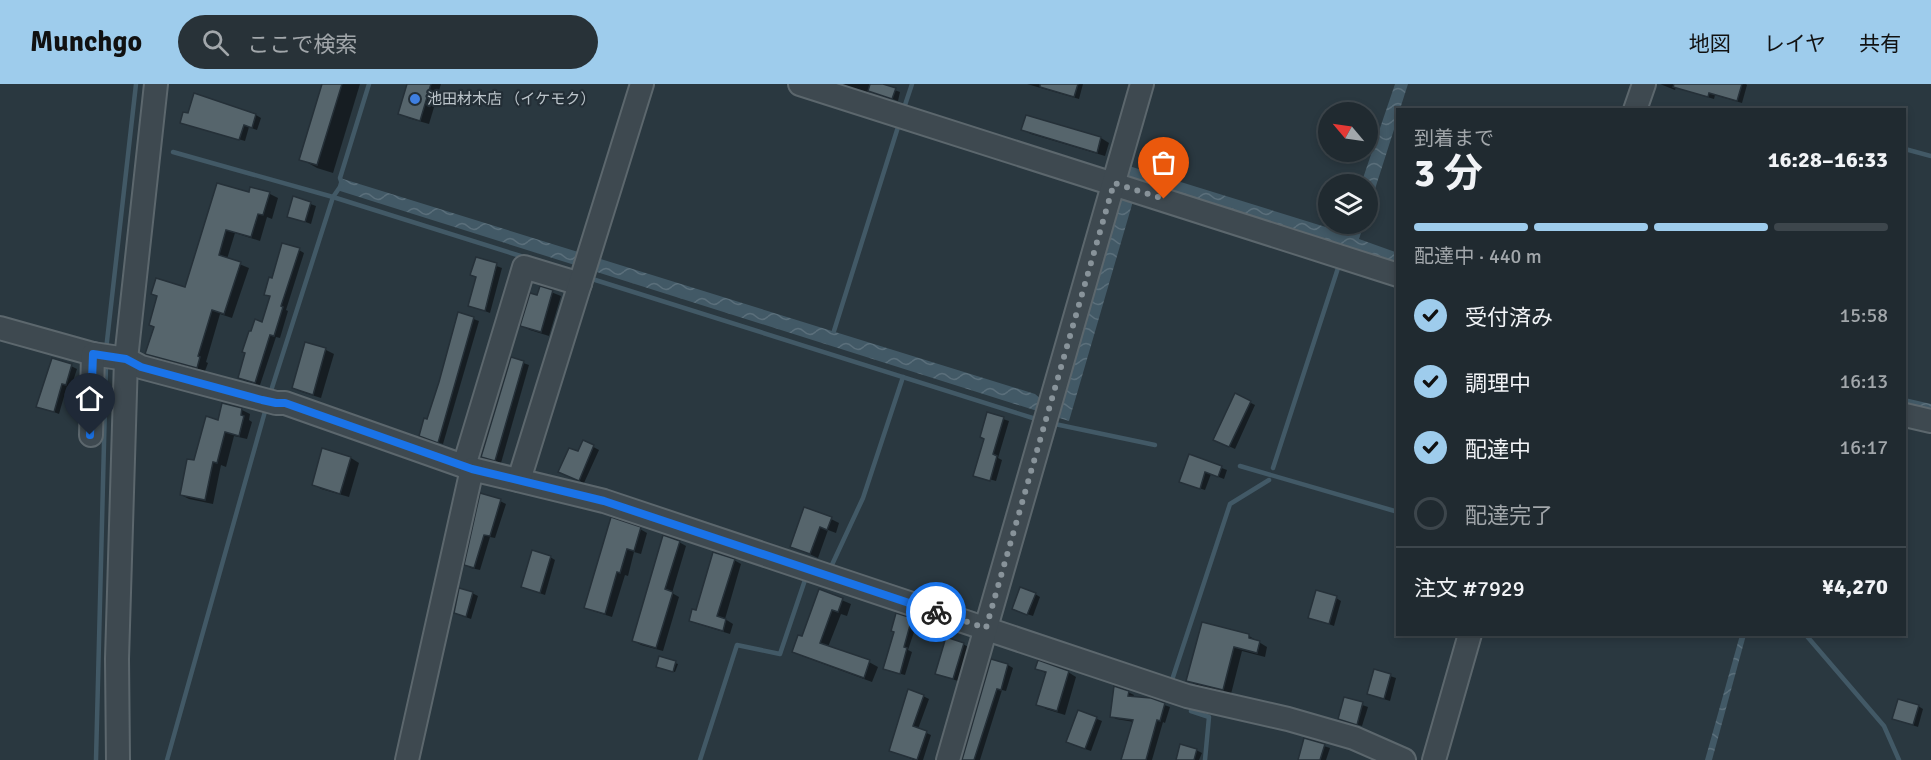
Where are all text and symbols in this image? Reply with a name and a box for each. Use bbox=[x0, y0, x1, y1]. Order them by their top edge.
search box bbox=[178, 15, 598, 69]
text: Munchgo bbox=[30, 25, 142, 59]
icon: search bbox=[199, 26, 232, 59]
text: ここで検索 bbox=[247, 31, 357, 58]
text: 地図 bbox=[1689, 31, 1731, 57]
text: レイヤ bbox=[1764, 31, 1826, 57]
text: 共有 bbox=[1859, 31, 1901, 57]
place label: 池田材木店 （イケモク） bbox=[427, 90, 595, 108]
marker: 池田材木店 （イケモク） bbox=[408, 92, 422, 106]
north arrow bbox=[1318, 102, 1378, 162]
map controls bbox=[1318, 102, 1378, 234]
text: 到着まで bbox=[1414, 126, 1494, 151]
pin bbox=[1138, 137, 1189, 199]
icon: bag bbox=[1147, 146, 1180, 179]
text: 16:28–16:33 bbox=[1768, 146, 1888, 173]
text: 3 分 bbox=[1414, 149, 1483, 197]
button: layers bbox=[1318, 174, 1378, 234]
text: 配達中 · 440 m bbox=[1414, 244, 1542, 269]
icon: check bbox=[1414, 299, 1447, 332]
text: 15:58 bbox=[1839, 303, 1888, 328]
text: 受付済み bbox=[1465, 304, 1553, 331]
icon: check bbox=[1414, 365, 1447, 398]
text: 16:13 bbox=[1839, 369, 1888, 394]
text: 調理中 bbox=[1465, 370, 1531, 397]
pin bbox=[64, 373, 115, 435]
icon: home bbox=[73, 382, 106, 415]
icon: check bbox=[1414, 431, 1447, 464]
text: 16:17 bbox=[1839, 435, 1888, 460]
text: 配達中 bbox=[1465, 436, 1531, 463]
text: 配達完了 bbox=[1465, 502, 1553, 529]
text: ¥4,270 bbox=[1822, 573, 1888, 600]
text: 注文 #7929 bbox=[1414, 575, 1525, 602]
courier bbox=[906, 582, 966, 642]
icon: bike bbox=[920, 596, 953, 629]

